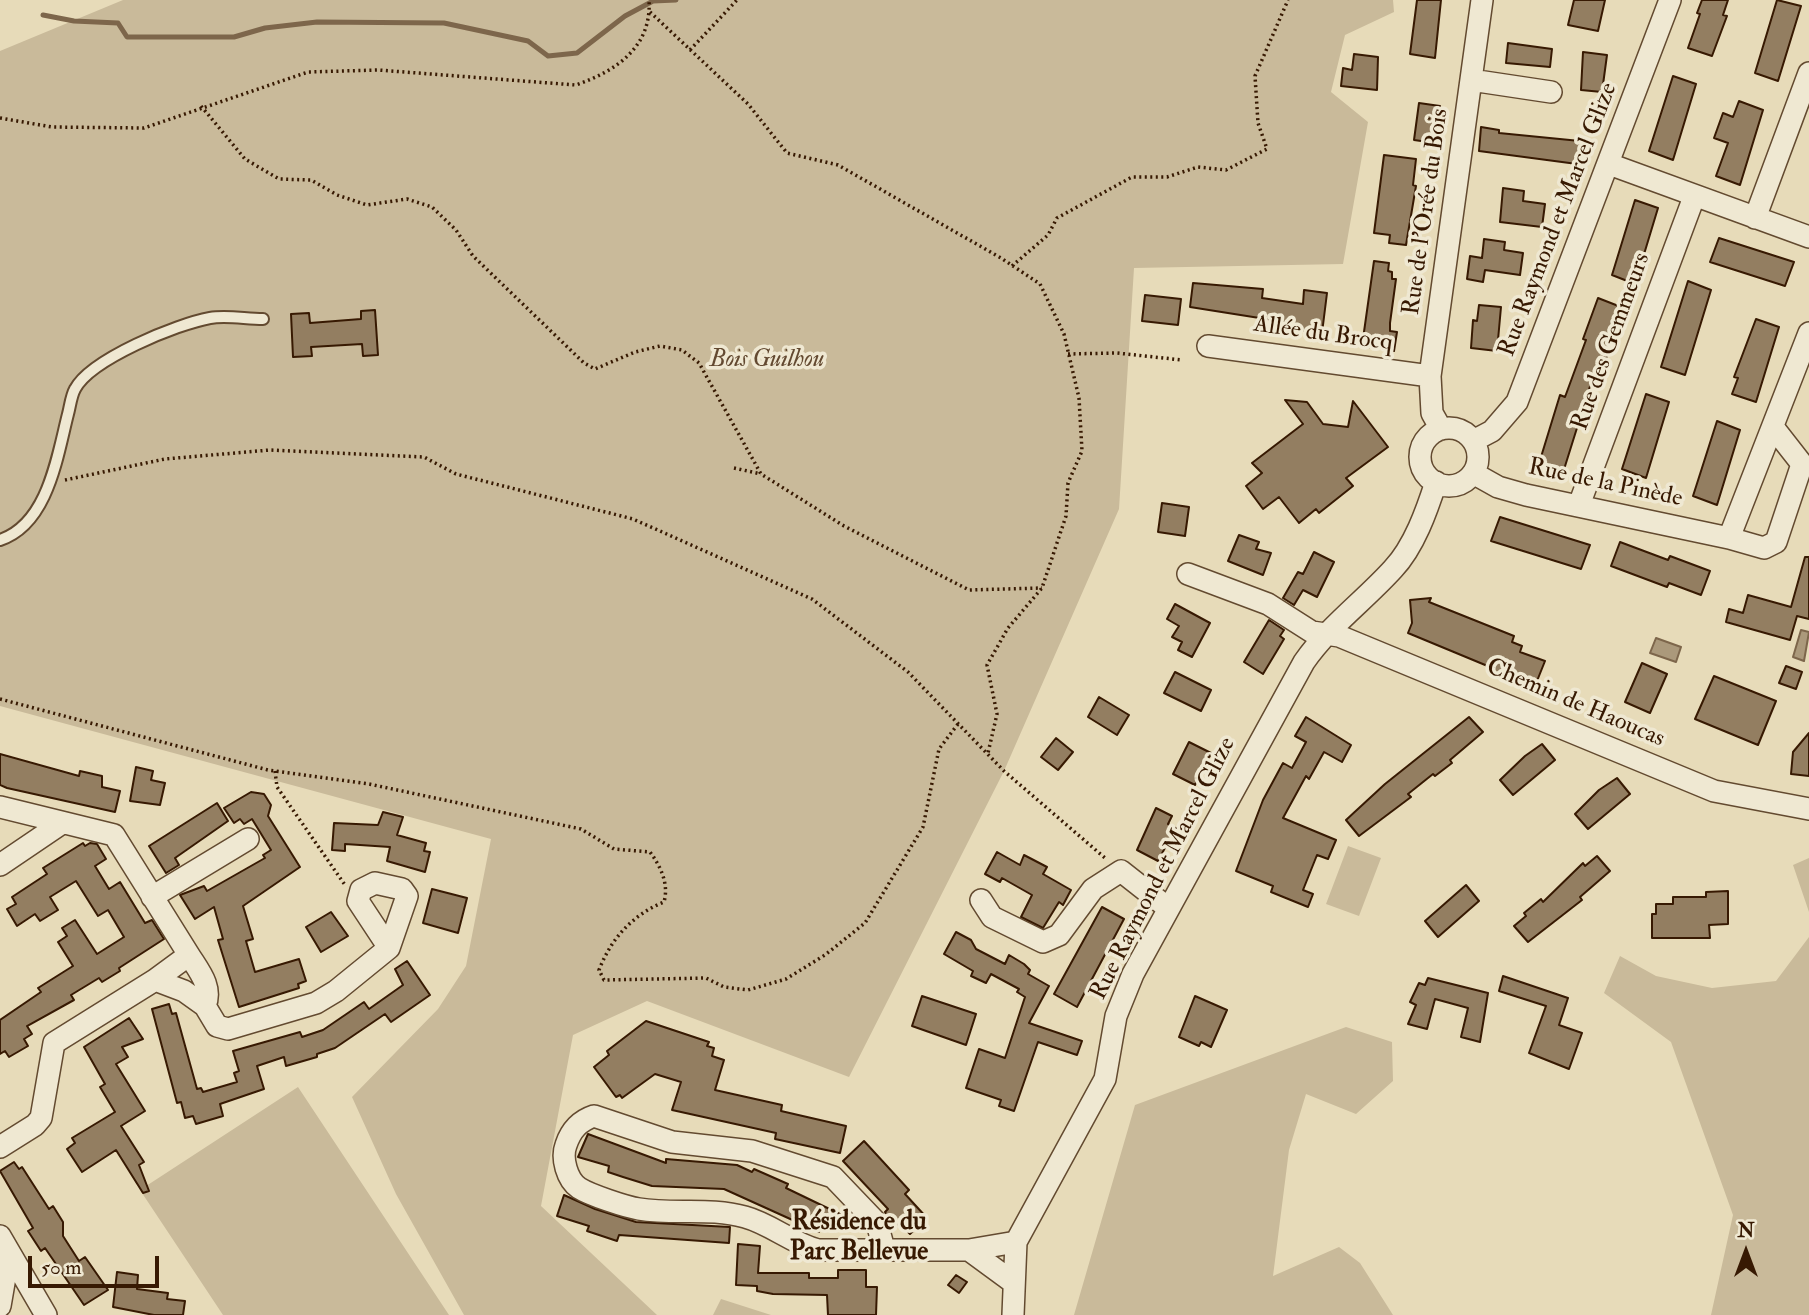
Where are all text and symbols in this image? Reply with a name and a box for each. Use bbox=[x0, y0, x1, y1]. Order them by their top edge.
street label: Rue Raymond et Marcel Glize bbox=[1493, 79, 1625, 361]
street label: Rue de l'Orée du Bois bbox=[1398, 107, 1456, 317]
street label: Rue des Gemmeurs bbox=[1567, 249, 1657, 435]
street label: Allée du Brocq bbox=[1252, 311, 1394, 359]
park label: Bois Guilhou bbox=[710, 347, 824, 375]
street label: Rue de la Pinède bbox=[1525, 454, 1685, 514]
street label: Chemin de Haoucas bbox=[1482, 653, 1668, 755]
street label: Rue Raymond et Marcel Glize bbox=[1085, 733, 1243, 1005]
district label: Résidence du Parc Bellevue bbox=[790, 1207, 928, 1268]
north arrow bbox=[1711, 1217, 1781, 1287]
text: N bbox=[1737, 1219, 1755, 1243]
scale bar bbox=[32, 1242, 163, 1286]
text: 50 m bbox=[41, 1254, 82, 1281]

